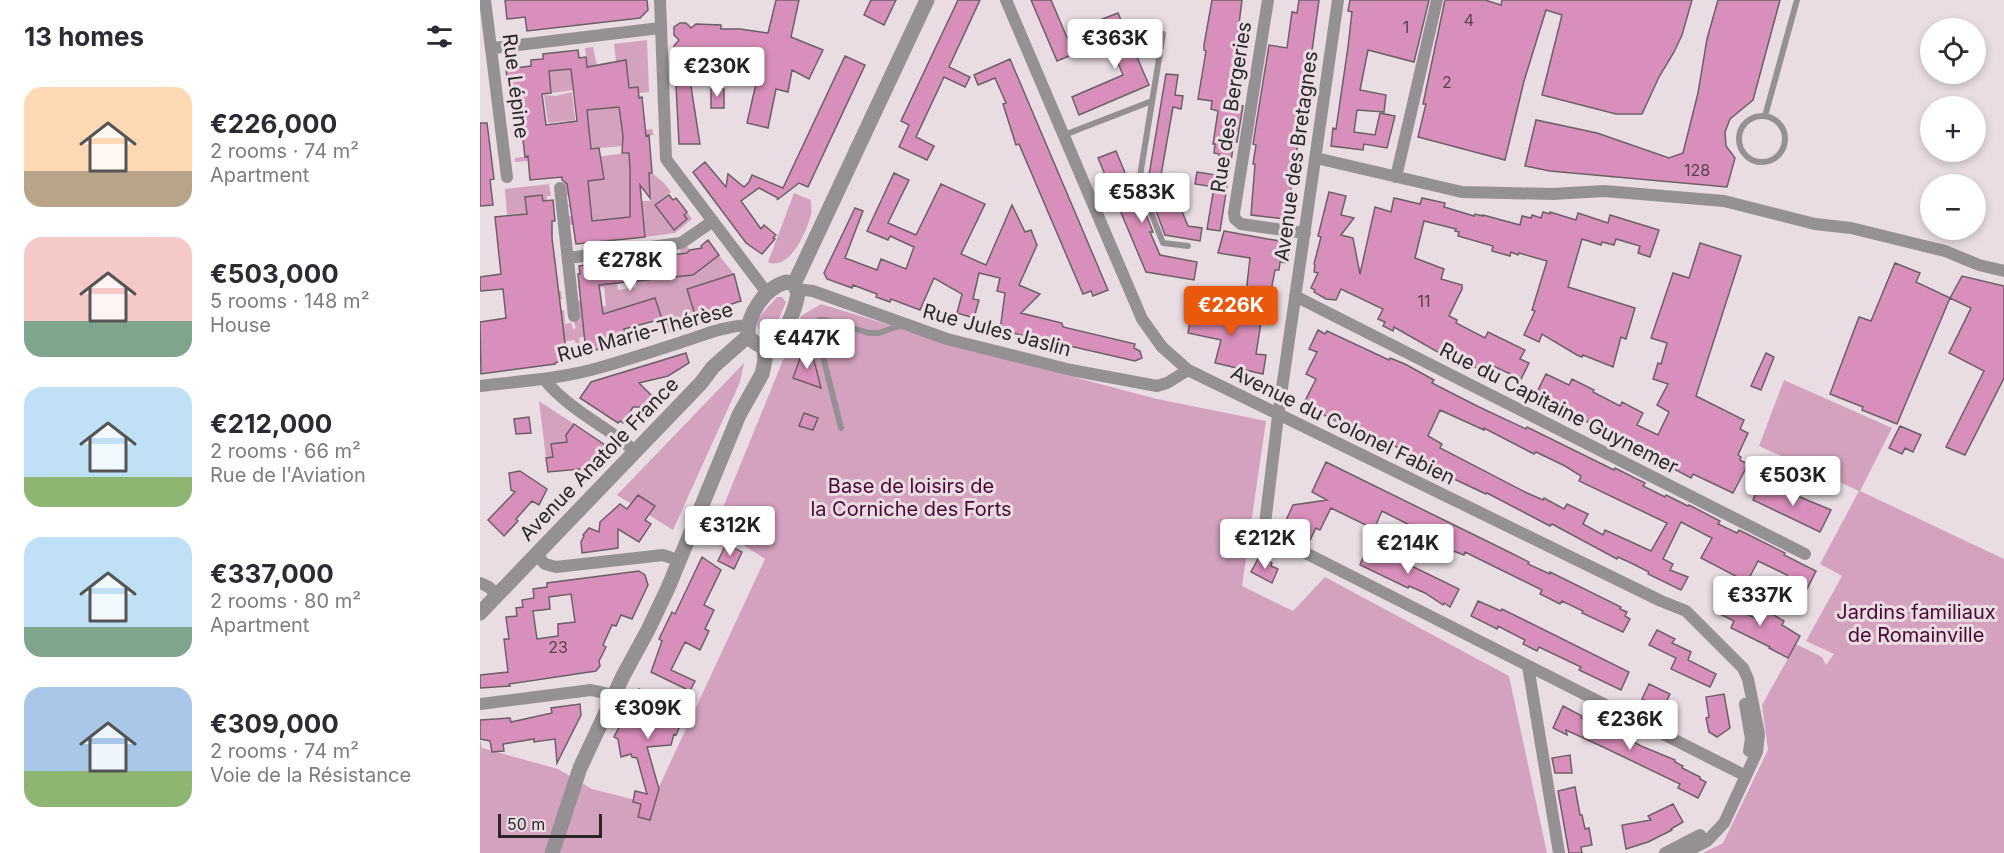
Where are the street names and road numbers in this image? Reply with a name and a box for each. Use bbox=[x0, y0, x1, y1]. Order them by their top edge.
street label: Rue des Bergeries bbox=[1206, 20, 1256, 194]
street label: Rue Lépine bbox=[498, 32, 534, 140]
street label: Avenue des Bretagnes bbox=[1269, 49, 1323, 263]
street label: Rue Marie-Thérèse bbox=[555, 297, 735, 367]
street label: Rue Jules Jaslin bbox=[920, 299, 1074, 361]
street label: Rue du Capitaine Guynemer bbox=[1436, 337, 1683, 479]
street label: Avenue du Colonel Fabien bbox=[1227, 360, 1459, 490]
street label: Avenue Anatole France bbox=[515, 372, 683, 546]

